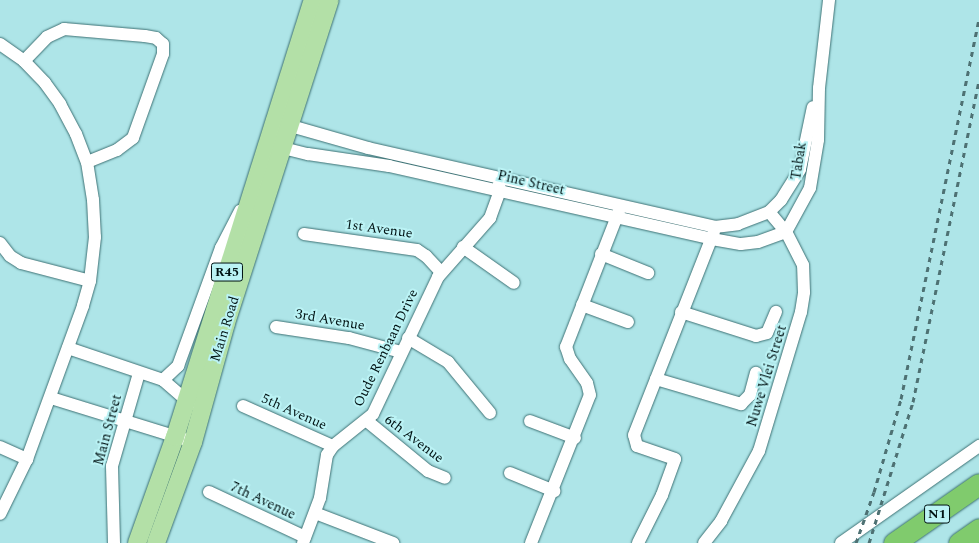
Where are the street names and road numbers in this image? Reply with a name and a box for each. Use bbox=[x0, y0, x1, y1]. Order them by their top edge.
street label: Tabak bbox=[788, 141, 810, 181]
street label: Pine Street bbox=[496, 167, 566, 199]
street label: 1st Avenue bbox=[344, 216, 414, 242]
road number: R45 bbox=[210, 261, 244, 283]
street label: Oude Renbaan Drive bbox=[350, 286, 422, 410]
street label: Main Road bbox=[207, 294, 243, 364]
street label: 3rd Avenue bbox=[294, 306, 366, 334]
street label: Nuwe Vlei Street bbox=[744, 323, 790, 429]
street label: 5th Avenue bbox=[259, 390, 329, 434]
street label: Main Street bbox=[90, 393, 126, 467]
street label: 6th Avenue bbox=[381, 411, 447, 467]
street label: 7th Avenue bbox=[228, 479, 298, 523]
road number: N1 bbox=[924, 503, 950, 525]

